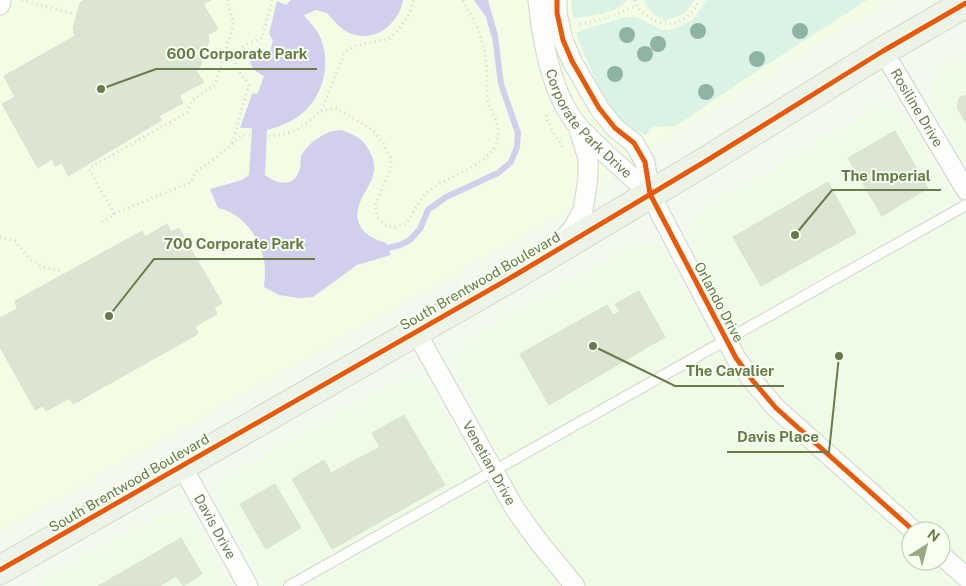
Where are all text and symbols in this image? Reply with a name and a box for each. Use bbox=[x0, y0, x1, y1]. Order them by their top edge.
callout: 600 Corporate Park bbox=[156, 39, 317, 69]
text: 600 Corporate Park bbox=[166, 45, 308, 62]
street label: Rosiline Drive bbox=[887, 66, 946, 150]
street label: Corporate Park Drive bbox=[543, 67, 635, 181]
callout: The Imperial bbox=[832, 160, 941, 190]
text: The Imperial bbox=[841, 167, 931, 184]
callout: 700 Corporate Park bbox=[154, 229, 315, 259]
street label: South Brentwood Boulevard bbox=[397, 229, 563, 333]
text: 700 Corporate Park bbox=[164, 235, 305, 252]
street label: Orlando Drive bbox=[691, 259, 747, 345]
callout: The Cavalier bbox=[675, 356, 784, 386]
text: The Cavalier bbox=[686, 362, 774, 379]
street label: Venetian Drive bbox=[459, 418, 519, 508]
callout: Davis Place bbox=[727, 422, 829, 452]
text: Davis Place bbox=[737, 428, 819, 445]
street label: South Brentwood Boulevard bbox=[46, 431, 212, 535]
street label: Davis Drive bbox=[191, 491, 240, 562]
north arrow bbox=[901, 521, 951, 571]
text: N bbox=[925, 526, 943, 545]

